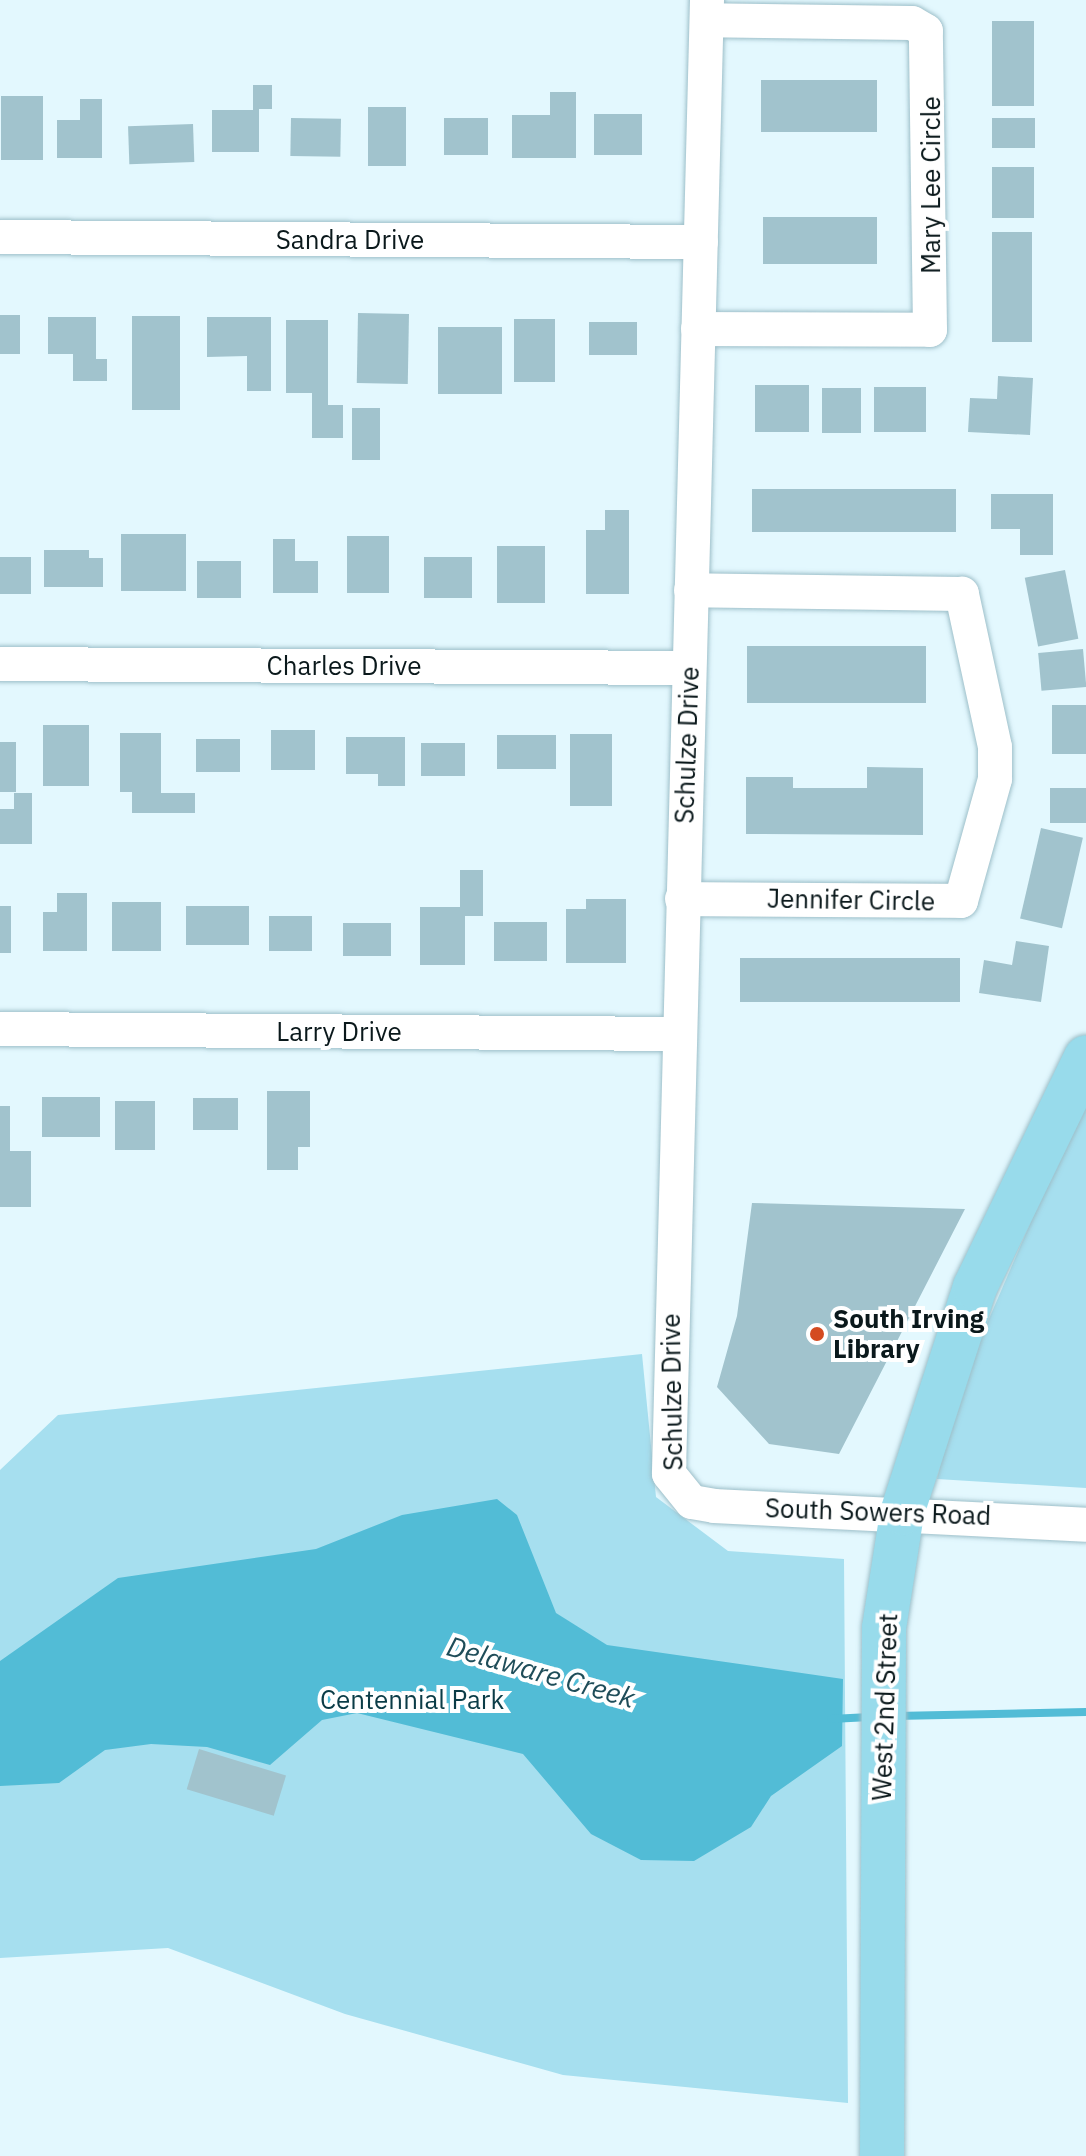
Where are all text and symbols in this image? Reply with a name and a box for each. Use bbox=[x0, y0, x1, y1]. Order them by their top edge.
street label: Mary Lee Circle bbox=[915, 96, 947, 274]
street label: Sandra Drive bbox=[276, 224, 424, 256]
street label: Charles Drive bbox=[267, 650, 421, 682]
street label: Schulze Drive bbox=[669, 666, 705, 824]
street label: Jennifer Circle bbox=[767, 883, 935, 917]
street label: Larry Drive bbox=[276, 1016, 402, 1048]
place label: South Irving Library bbox=[833, 1303, 984, 1364]
street label: Schulze Drive bbox=[655, 1313, 689, 1471]
marker: South Irving Library bbox=[808, 1325, 826, 1343]
street label: South Sowers Road bbox=[764, 1492, 992, 1532]
street label: West 2nd Street bbox=[866, 1613, 904, 1801]
water label: Delaware Creek bbox=[443, 1629, 639, 1715]
park label: Centennial Park bbox=[320, 1684, 504, 1716]

